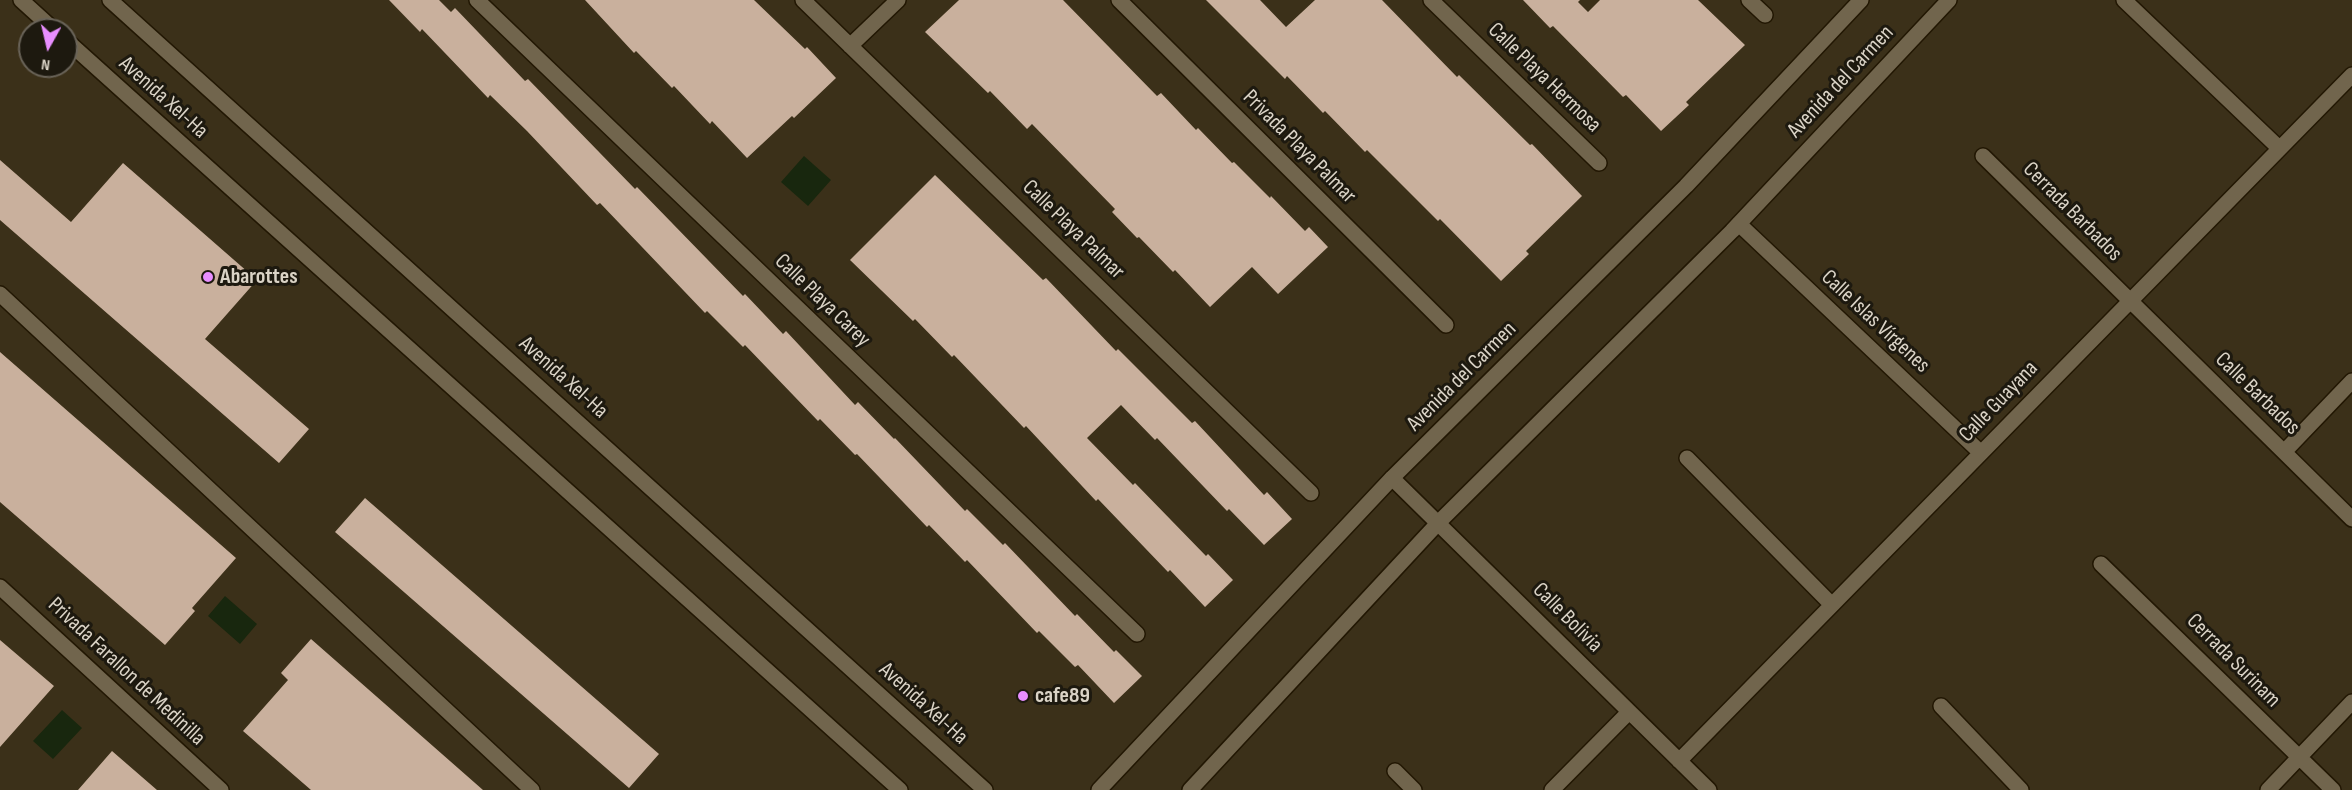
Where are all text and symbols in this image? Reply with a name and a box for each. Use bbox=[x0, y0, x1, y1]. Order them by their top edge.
street label: Calle Playa Hermosa bbox=[1482, 17, 1606, 139]
north arrow bbox=[18, 18, 78, 78]
street label: Avenida del Carmen bbox=[1782, 20, 1900, 144]
street label: Avenida Xel-Ha bbox=[113, 51, 213, 145]
text: N bbox=[40, 54, 51, 74]
street label: Privada Playa Palmar bbox=[1237, 85, 1361, 209]
street label: Cerrada Barbados bbox=[2017, 157, 2127, 267]
street label: Calle Playa Palmar bbox=[1017, 175, 1129, 285]
street label: Calle Playa Carey bbox=[769, 249, 875, 353]
place label: Abarottes bbox=[220, 264, 298, 290]
street label: Calle Islas Vírgenes bbox=[1815, 265, 1935, 379]
marker: Abarottes bbox=[201, 270, 215, 284]
street label: Avenida del Carmen bbox=[1402, 317, 1522, 437]
street label: Avenida Xel-Ha bbox=[513, 331, 613, 425]
street label: Calle Barbados bbox=[2209, 347, 2305, 441]
street label: Calle Guayana bbox=[1954, 356, 2044, 448]
street label: Calle Bolivia bbox=[1527, 578, 1607, 658]
street label: Privada Farallon de Medinilla bbox=[42, 592, 210, 752]
street label: Cerrada Surinam bbox=[2180, 608, 2286, 714]
street label: Avenida Xel-Ha bbox=[873, 657, 973, 751]
place label: cafe89 bbox=[1035, 683, 1090, 709]
marker: cafe89 bbox=[1016, 689, 1030, 703]

